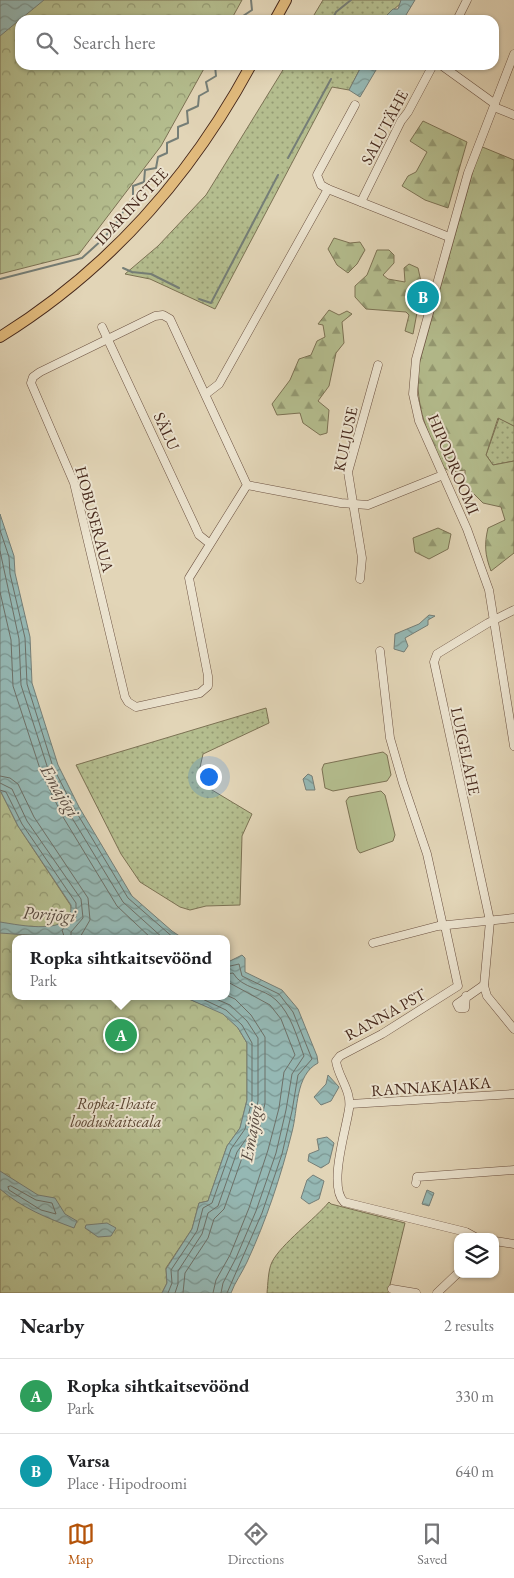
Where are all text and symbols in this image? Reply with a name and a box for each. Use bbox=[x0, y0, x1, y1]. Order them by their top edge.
search box bbox=[15, 15, 499, 70]
icon: search bbox=[33, 29, 61, 57]
text: Search here bbox=[73, 30, 155, 55]
street label: SALUTÄHE bbox=[356, 86, 413, 168]
street label: IDARINGTEE bbox=[90, 163, 172, 249]
pin: B bbox=[407, 278, 439, 316]
street label: KULJUSE bbox=[328, 405, 363, 473]
street label: SÄLU bbox=[149, 409, 185, 454]
street label: HIPODROOMI bbox=[423, 411, 484, 518]
street label: HOBUSERAUA bbox=[70, 464, 119, 575]
street label: LUIGELAHE bbox=[446, 705, 485, 797]
water label: Emajõgi bbox=[34, 759, 85, 822]
your location bbox=[196, 764, 222, 790]
water label: Porijõgi bbox=[22, 900, 77, 928]
popup bbox=[12, 935, 230, 1000]
text: Ropka sihtkaitsevöönd bbox=[30, 945, 212, 970]
text: Park bbox=[30, 970, 57, 991]
street label: RANNA PST bbox=[341, 983, 430, 1045]
pin: A bbox=[105, 1016, 137, 1054]
street label: RANNAKAJAKA bbox=[370, 1072, 493, 1101]
park label: Ropka-Ihaste looduskaitseala bbox=[70, 1093, 162, 1132]
water label: Emajõgi bbox=[234, 1102, 268, 1164]
map controls bbox=[454, 1233, 499, 1278]
button: layers bbox=[454, 1233, 499, 1278]
text: Nearby bbox=[20, 1312, 84, 1339]
text: 2 results bbox=[444, 1315, 494, 1336]
text: Ropka sihtkaitsevöönd bbox=[67, 1373, 249, 1398]
text: A bbox=[30, 1386, 42, 1407]
text: 330 m bbox=[455, 1386, 494, 1407]
text: Park bbox=[67, 1398, 94, 1419]
text: Varsa bbox=[67, 1448, 110, 1473]
text: B bbox=[31, 1461, 41, 1482]
text: 640 m bbox=[455, 1461, 494, 1482]
text: Place · Hipodroomi bbox=[67, 1473, 187, 1494]
tab: Map bbox=[67, 1520, 95, 1568]
tab: Directions bbox=[228, 1520, 284, 1568]
tab: Saved bbox=[417, 1520, 447, 1568]

